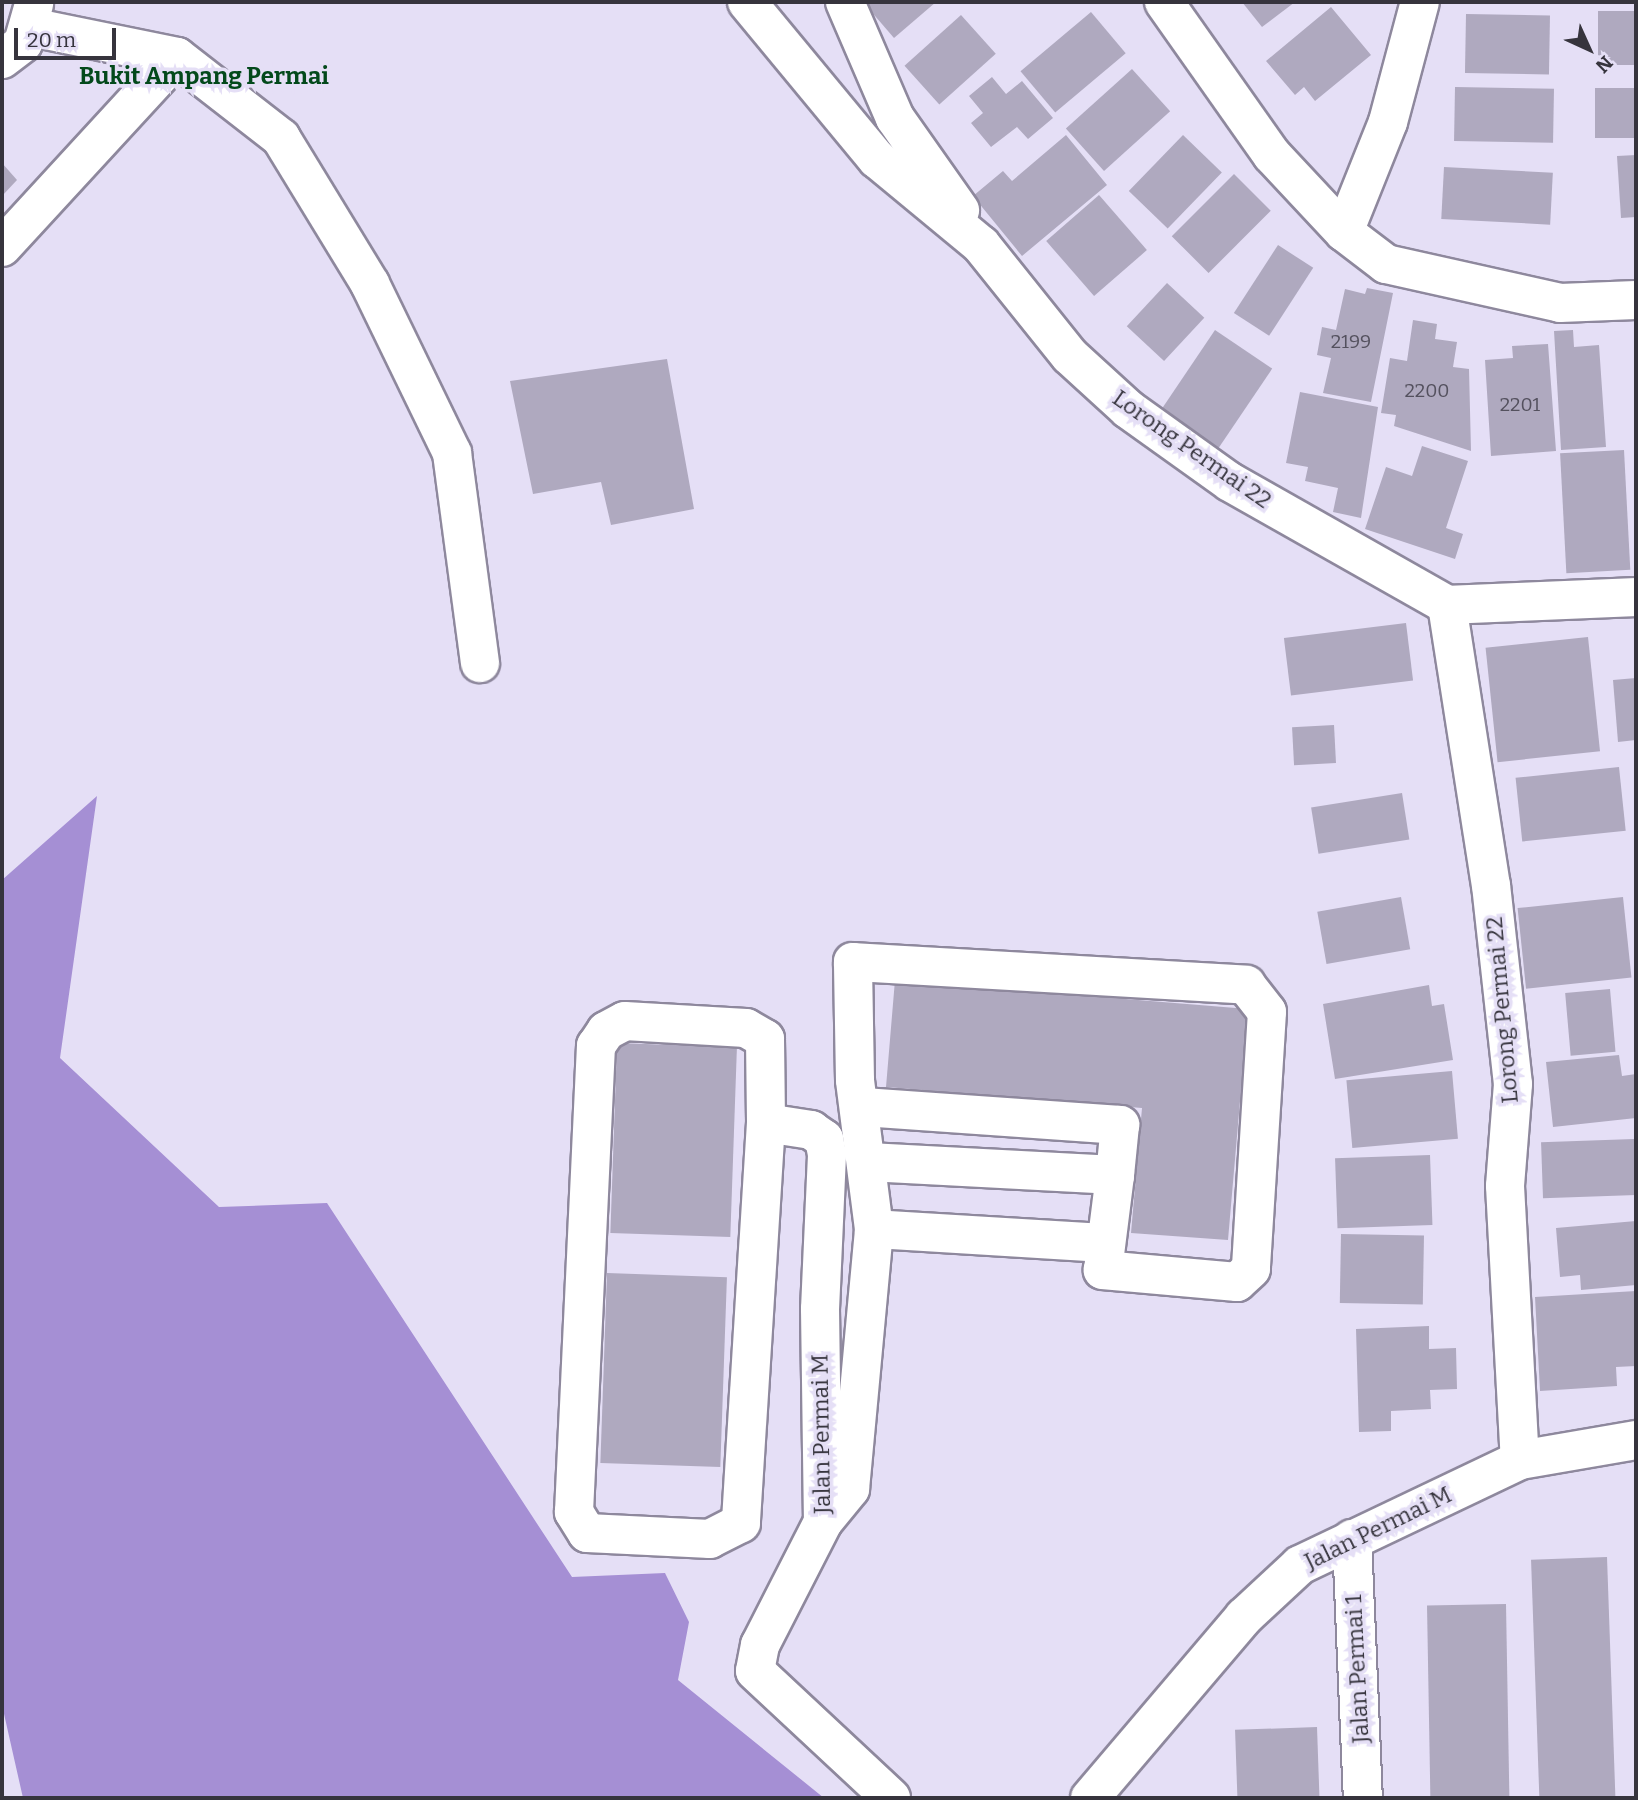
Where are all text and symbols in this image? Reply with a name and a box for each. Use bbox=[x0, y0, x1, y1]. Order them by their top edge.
scale bar bbox=[18, 14, 119, 58]
north arrow bbox=[1554, 14, 1624, 84]
text: 20 m bbox=[27, 27, 76, 53]
text: N bbox=[1591, 51, 1618, 78]
district label: Bukit Ampang Permai bbox=[79, 63, 329, 91]
house number: 2199 bbox=[1331, 331, 1371, 353]
house number: 2200 bbox=[1404, 380, 1450, 402]
street label: Lorong Permai 22 bbox=[1107, 384, 1277, 514]
house number: 2201 bbox=[1500, 394, 1540, 416]
street label: Lorong Permai 22 bbox=[1480, 916, 1524, 1104]
street label: Jalan Permai M bbox=[806, 1354, 836, 1514]
street label: Jalan Permai M bbox=[1300, 1481, 1456, 1575]
street label: Jalan Permai 1 bbox=[1339, 1594, 1375, 1744]

